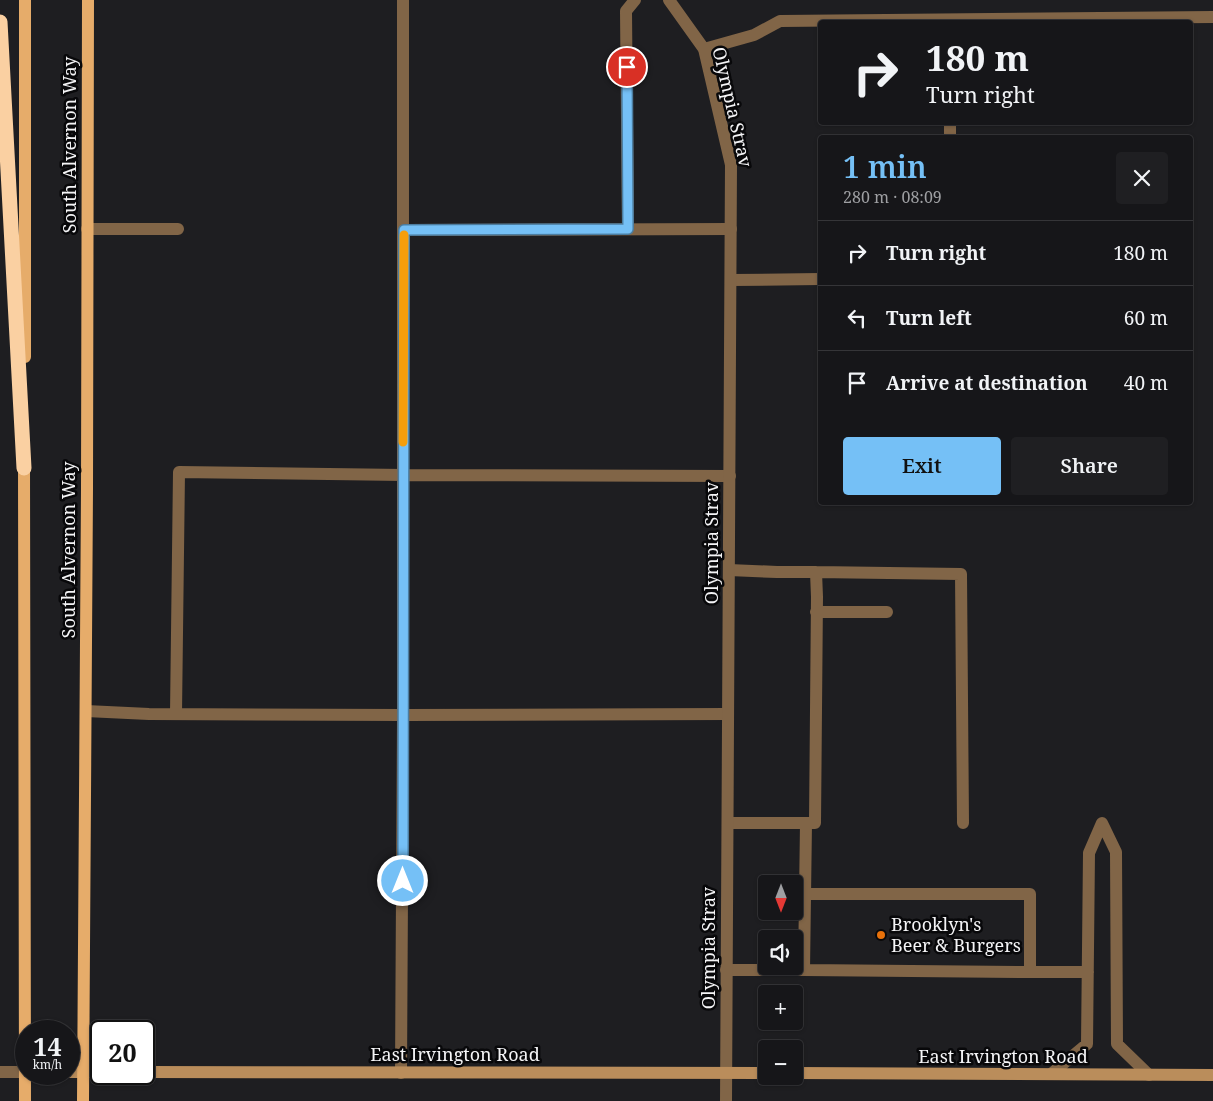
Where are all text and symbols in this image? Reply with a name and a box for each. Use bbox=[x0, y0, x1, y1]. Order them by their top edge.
text: 180 m bbox=[926, 34, 1029, 81]
icon: right bbox=[843, 40, 908, 105]
street label: Olympia Strav bbox=[707, 44, 759, 170]
pin bbox=[606, 46, 648, 88]
icon: arrive bbox=[613, 53, 641, 81]
street label: South Alvernon Way bbox=[57, 56, 81, 233]
text: Turn right bbox=[926, 79, 1035, 109]
text: 1 min bbox=[843, 146, 927, 187]
button: close bbox=[1116, 152, 1168, 204]
text: 280 m · 08:09 bbox=[843, 186, 942, 208]
icon: right bbox=[843, 239, 871, 267]
text: Turn right bbox=[886, 240, 986, 266]
text: 180 m bbox=[1113, 240, 1168, 266]
icon: left bbox=[843, 304, 871, 332]
text: Turn left bbox=[886, 305, 972, 331]
text: 60 m bbox=[1124, 305, 1168, 331]
icon: arrive bbox=[843, 369, 871, 397]
text: Arrive at destination bbox=[886, 370, 1088, 396]
text: 40 m bbox=[1124, 370, 1168, 396]
button: Exit bbox=[843, 437, 1001, 495]
button: Share bbox=[1011, 437, 1168, 495]
street label: South Alvernon Way bbox=[56, 461, 80, 638]
street label: Olympia Strav bbox=[699, 481, 723, 604]
position arrow bbox=[376, 854, 428, 906]
north arrow bbox=[758, 875, 802, 920]
map controls bbox=[758, 875, 803, 1085]
street label: Olympia Strav bbox=[696, 886, 720, 1009]
place label: Brooklyn's Beer & Burgers bbox=[891, 912, 1021, 957]
marker: Brooklyn's Beer & Burgers bbox=[875, 929, 887, 941]
button: sound bbox=[758, 930, 803, 975]
button: + bbox=[758, 985, 803, 1030]
speed limit sign: 20 bbox=[90, 1020, 155, 1085]
text: 14 bbox=[33, 1029, 62, 1063]
button: − bbox=[758, 1040, 803, 1085]
street label: East Irvington Road bbox=[370, 1042, 540, 1066]
street label: East Irvington Road bbox=[918, 1044, 1088, 1068]
text: km/h bbox=[33, 1056, 62, 1073]

